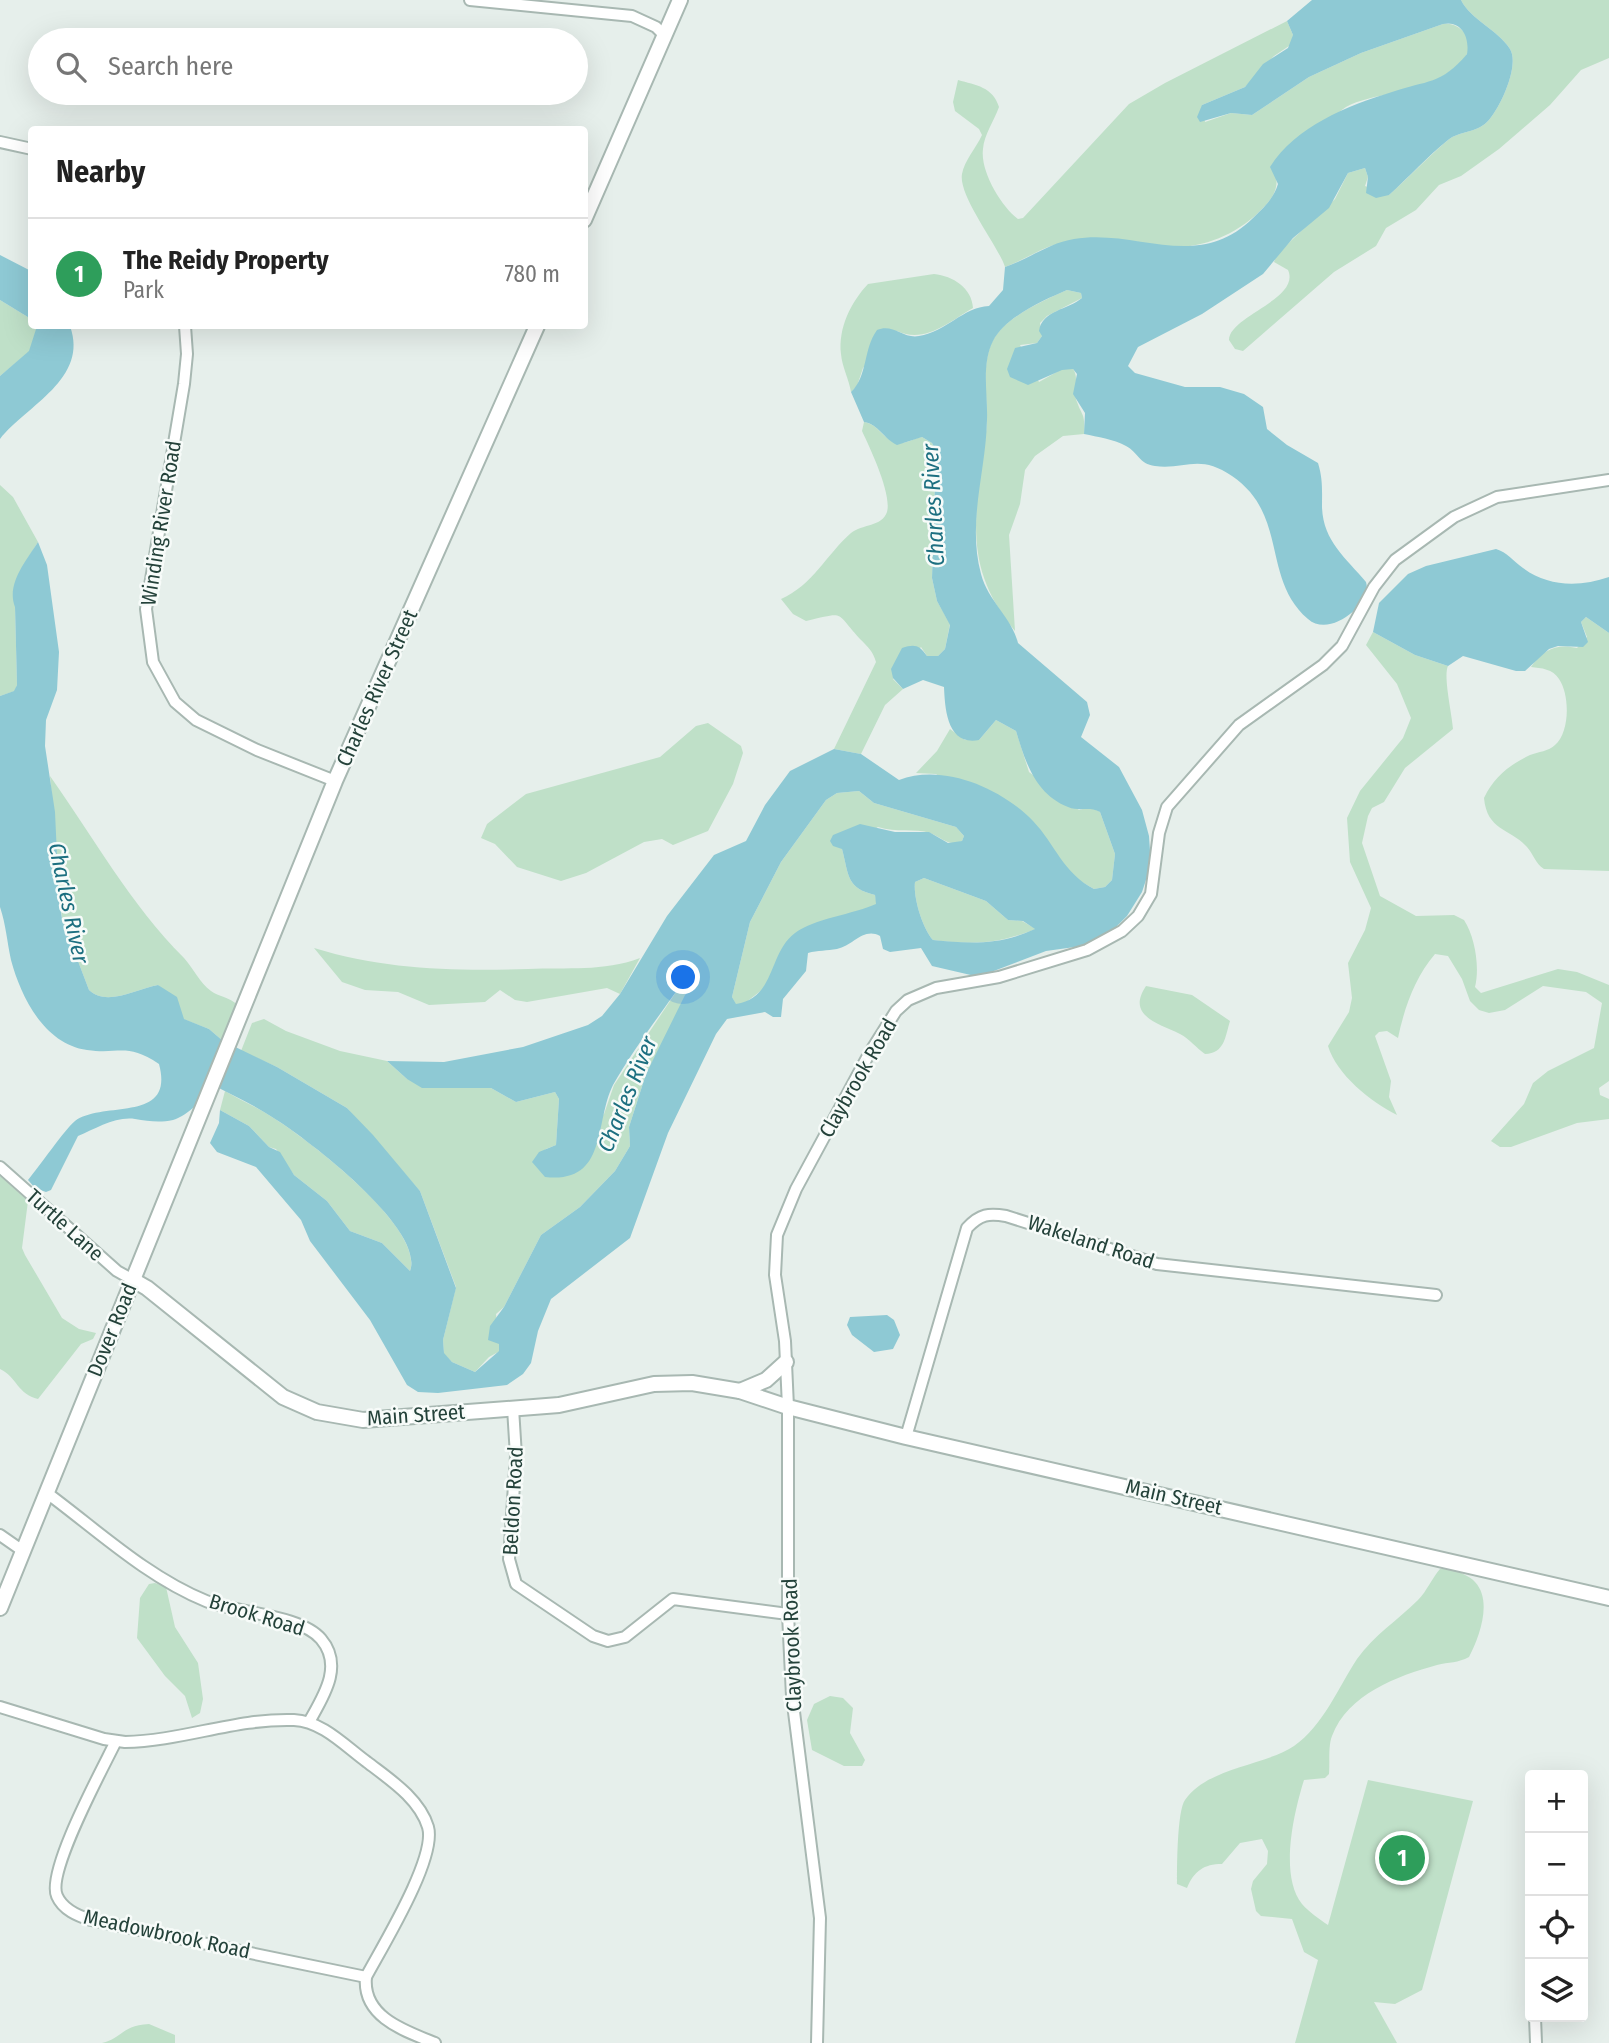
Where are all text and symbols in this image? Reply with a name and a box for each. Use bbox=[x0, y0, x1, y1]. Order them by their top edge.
search box bbox=[28, 28, 588, 105]
icon: search bbox=[52, 48, 90, 86]
text: Search here bbox=[108, 51, 233, 82]
text: Nearby bbox=[56, 154, 145, 190]
text: The Reidy Property bbox=[123, 245, 329, 276]
text: 1 bbox=[74, 260, 84, 288]
text: 780 m bbox=[505, 260, 560, 288]
text: Park bbox=[123, 276, 164, 304]
street label: Winding River Road bbox=[135, 439, 187, 607]
water label: Charles River bbox=[916, 442, 950, 567]
street label: Charles River Street bbox=[331, 605, 423, 771]
water label: Charles River bbox=[43, 840, 96, 967]
your location bbox=[666, 960, 700, 994]
street label: Claybrook Road bbox=[813, 1014, 903, 1142]
water label: Charles River bbox=[591, 1031, 663, 1156]
street label: Turtle Lane bbox=[21, 1183, 109, 1267]
street label: Wakeland Road bbox=[1024, 1209, 1158, 1275]
street label: Dover Road bbox=[81, 1279, 143, 1381]
street label: Main Street bbox=[366, 1399, 466, 1431]
street label: Beldon Road bbox=[497, 1446, 529, 1556]
street label: Main Street bbox=[1123, 1473, 1225, 1521]
street label: Claybrook Road bbox=[777, 1578, 807, 1712]
street label: Brook Road bbox=[206, 1588, 308, 1642]
map controls bbox=[1525, 1770, 1588, 2022]
button: + bbox=[1525, 1770, 1588, 1833]
pin: 1 bbox=[1379, 1832, 1425, 1884]
button: − bbox=[1525, 1833, 1588, 1896]
button: locate bbox=[1525, 1896, 1588, 1959]
street label: Meadowbrook Road bbox=[81, 1904, 253, 1964]
button: layers bbox=[1525, 1959, 1588, 2022]

